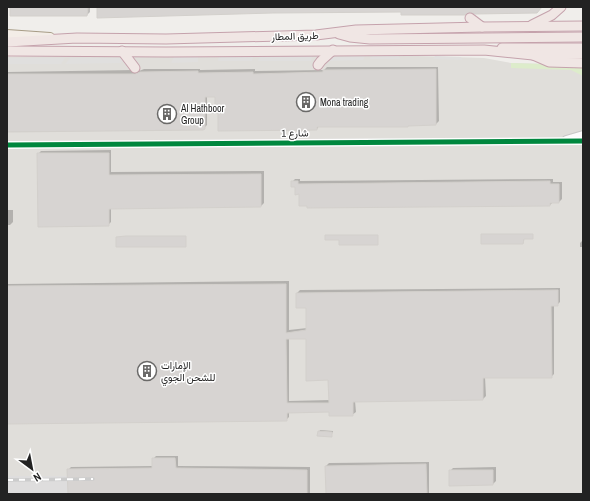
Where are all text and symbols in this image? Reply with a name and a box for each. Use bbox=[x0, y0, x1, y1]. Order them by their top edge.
street label: طريق المطار bbox=[270, 29, 319, 43]
building icon: Mona trading bbox=[295, 91, 317, 113]
place label: Mona trading bbox=[320, 96, 369, 109]
place label: Al Hathboor Group bbox=[180, 102, 225, 127]
building icon: Al Hathboor Group bbox=[156, 103, 178, 125]
street label: شارع 1 bbox=[281, 126, 309, 140]
place label: الإمارات للشحن الجوي bbox=[161, 359, 215, 386]
building icon: الإمارات للشحن الجوي bbox=[136, 360, 158, 382]
north arrow bbox=[12, 449, 52, 489]
text: N bbox=[31, 470, 44, 485]

